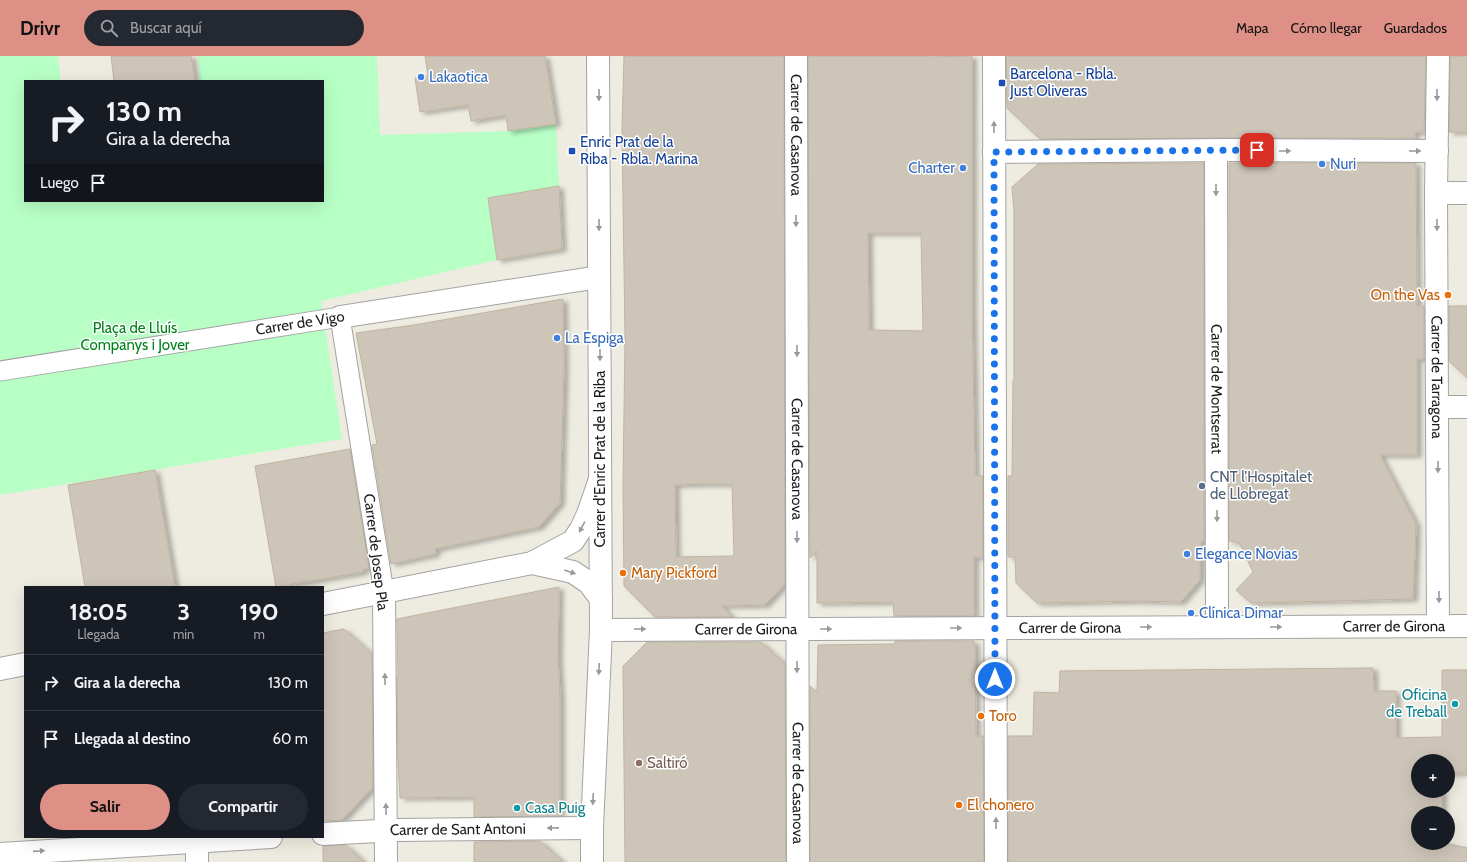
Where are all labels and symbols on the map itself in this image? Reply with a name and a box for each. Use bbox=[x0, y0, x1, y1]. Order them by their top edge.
place label: Barcelona - Rbla. Just Oliveras bbox=[1009, 65, 1117, 100]
place label: Lakaotica bbox=[429, 68, 489, 86]
marker: Lakaotica bbox=[416, 72, 426, 82]
street label: Carrer de Casanova bbox=[787, 74, 805, 197]
marker: Barcelona - Rbla. Just Oliveras bbox=[997, 78, 1007, 88]
one-way arrow bbox=[596, 89, 602, 102]
one-way arrow bbox=[1434, 89, 1440, 102]
one-way arrow bbox=[991, 120, 997, 133]
place label: Enric Prat de la Riba - Rbla. Marina bbox=[580, 133, 699, 168]
pin bbox=[1240, 133, 1274, 167]
marker: Enric Prat de la Riba - Rbla. Marina bbox=[567, 146, 577, 156]
one-way arrow bbox=[1279, 148, 1292, 154]
one-way arrow bbox=[1409, 148, 1422, 154]
place label: Nuri bbox=[1330, 155, 1356, 173]
place label: Charter bbox=[908, 159, 955, 177]
marker: Nuri bbox=[1317, 159, 1327, 169]
marker: Charter bbox=[958, 163, 968, 173]
one-way arrow bbox=[1213, 184, 1219, 197]
one-way arrow bbox=[793, 215, 799, 228]
one-way arrow bbox=[596, 219, 602, 232]
one-way arrow bbox=[1433, 219, 1440, 231]
place label: On the Vas bbox=[1371, 286, 1440, 304]
marker: On the Vas bbox=[1443, 290, 1453, 300]
street label: Carrer de Vigo bbox=[254, 307, 346, 339]
street label: Carrer de Tarragona bbox=[1428, 315, 1446, 439]
park label: Plaça de Lluís Companys i Jover bbox=[80, 319, 190, 354]
street label: Carrer de Montserrat bbox=[1207, 324, 1226, 454]
place label: La Espiga bbox=[565, 329, 625, 347]
marker: La Espiga bbox=[552, 333, 562, 343]
one-way arrow bbox=[794, 345, 800, 358]
one-way arrow bbox=[597, 349, 603, 362]
street label: Carrer d'Enric Prat de la Riba bbox=[591, 370, 609, 547]
street label: Carrer de Casanova bbox=[788, 398, 806, 521]
one-way arrow bbox=[1435, 461, 1441, 474]
place label: CNT l'Hospitalet de Llobregat bbox=[1210, 468, 1312, 503]
marker: CNT l'Hospitalet de Llobregat bbox=[1197, 481, 1207, 491]
street label: Carrer de Josep Pla bbox=[360, 493, 392, 612]
one-way arrow bbox=[1214, 510, 1220, 523]
one-way arrow bbox=[579, 521, 585, 533]
one-way arrow bbox=[794, 531, 800, 544]
place label: Elegance Novias bbox=[1195, 545, 1298, 563]
marker: Elegance Novias bbox=[1182, 549, 1192, 559]
place label: Mary Pickford bbox=[631, 564, 717, 582]
marker: Mary Pickford bbox=[618, 568, 628, 578]
one-way arrow bbox=[564, 569, 576, 575]
one-way arrow bbox=[1436, 591, 1442, 604]
place label: Clínica Dimar bbox=[1199, 604, 1283, 622]
marker: Clínica Dimar bbox=[1186, 608, 1196, 618]
street label: Carrer de Girona bbox=[1343, 617, 1446, 636]
street label: Carrer de Girona bbox=[1019, 619, 1122, 637]
street label: Carrer de Girona bbox=[695, 620, 798, 639]
one-way arrow bbox=[1140, 624, 1153, 630]
one-way arrow bbox=[1270, 624, 1283, 630]
one-way arrow bbox=[950, 625, 963, 631]
one-way arrow bbox=[634, 626, 646, 633]
one-way arrow bbox=[820, 626, 833, 632]
position arrow bbox=[974, 658, 1016, 700]
one-way arrow bbox=[794, 661, 800, 674]
one-way arrow bbox=[596, 663, 603, 675]
one-way arrow bbox=[381, 673, 388, 685]
place label: Oficina de Treball bbox=[1386, 686, 1448, 721]
marker: Oficina de Treball bbox=[1450, 699, 1460, 709]
place label: Toro bbox=[989, 707, 1017, 725]
marker: Toro bbox=[976, 711, 986, 721]
street label: Carrer de Casanova bbox=[789, 722, 807, 845]
place label: Saltiró bbox=[647, 754, 687, 772]
marker: Saltiró bbox=[634, 758, 644, 768]
one-way arrow bbox=[590, 793, 597, 805]
place label: El chonero bbox=[967, 796, 1034, 814]
place label: Casa Puig bbox=[525, 799, 586, 817]
marker: El chonero bbox=[954, 800, 964, 810]
one-way arrow bbox=[383, 802, 389, 815]
marker: Casa Puig bbox=[512, 803, 522, 813]
one-way arrow bbox=[993, 816, 999, 829]
street label: Carrer de Sant Antoni bbox=[389, 820, 526, 839]
one-way arrow bbox=[547, 825, 559, 832]
one-way arrow bbox=[33, 848, 45, 855]

